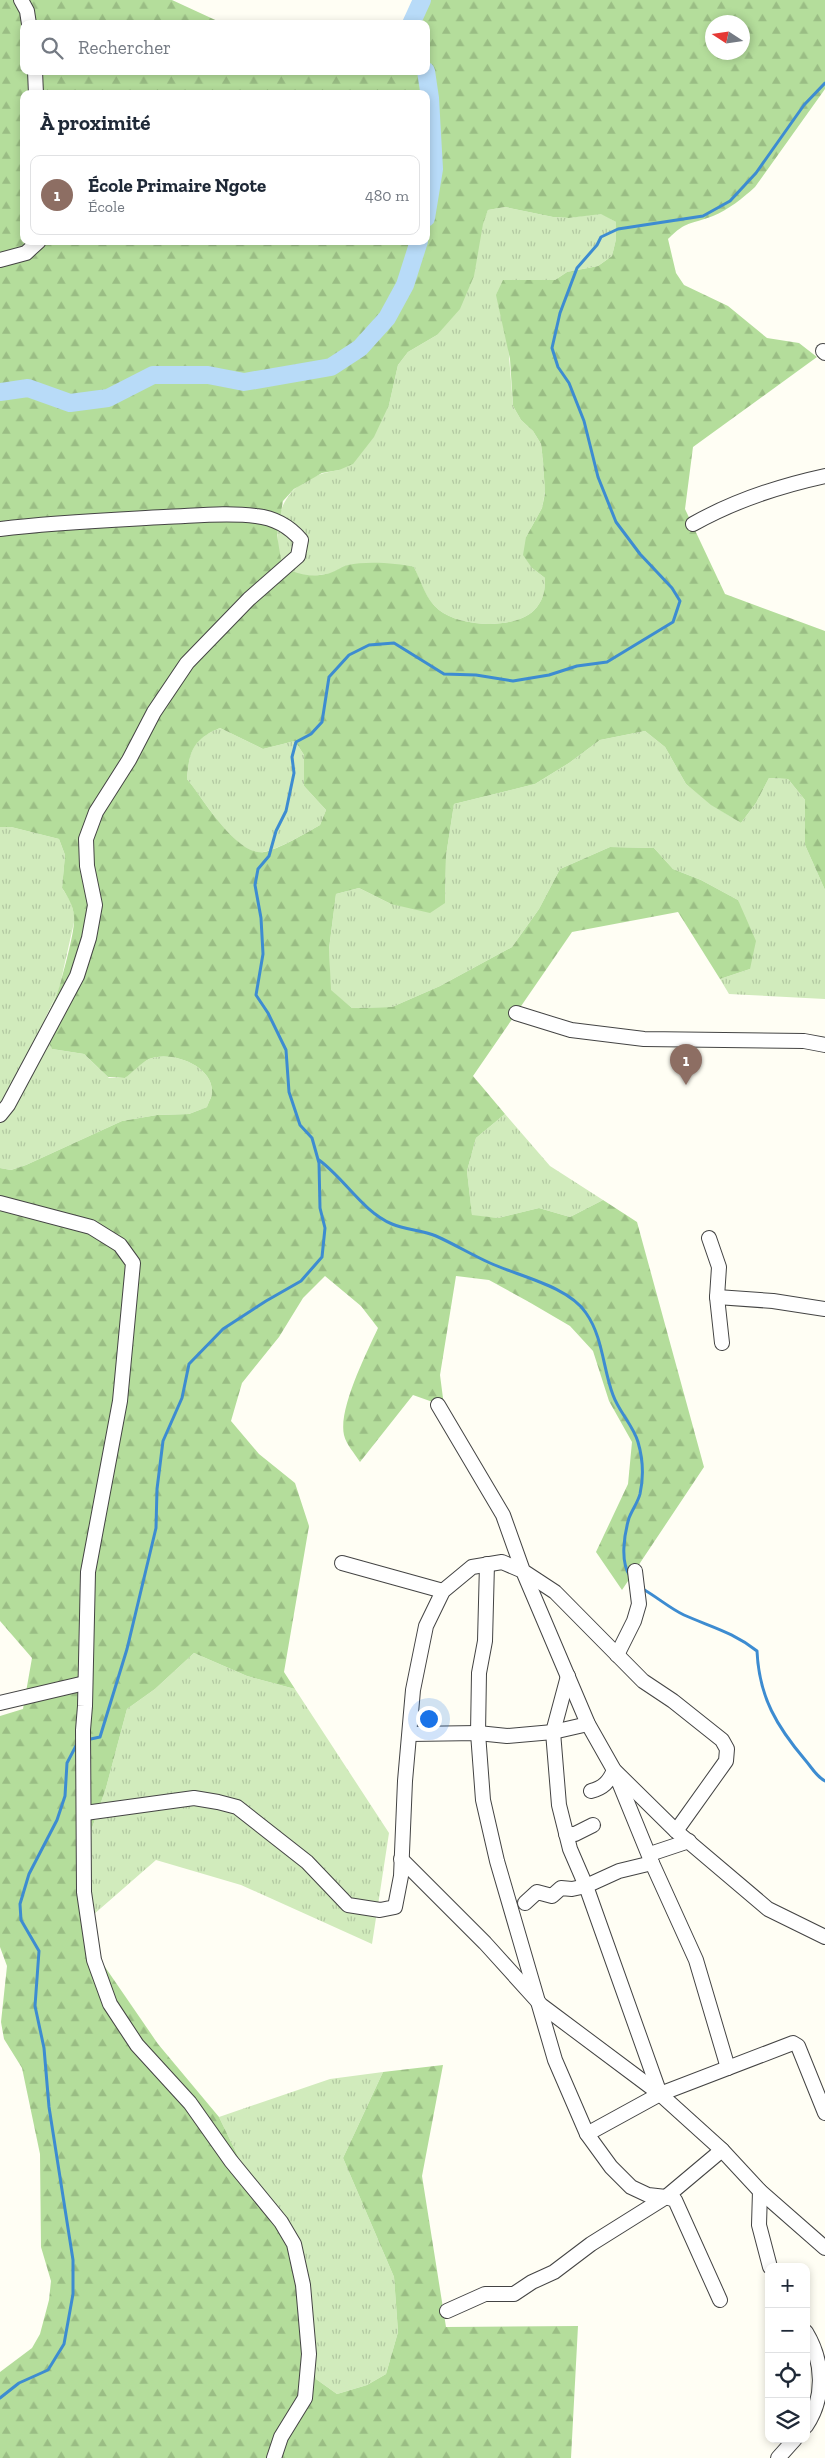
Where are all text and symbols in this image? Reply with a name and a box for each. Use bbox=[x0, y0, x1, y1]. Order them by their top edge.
north arrow bbox=[705, 15, 750, 60]
search box bbox=[20, 20, 430, 75]
icon: search bbox=[38, 34, 66, 62]
text: Rechercher bbox=[78, 36, 171, 59]
text: À proximité bbox=[40, 110, 150, 135]
text: École Primaire Ngote bbox=[88, 174, 266, 197]
text: 1 bbox=[54, 186, 60, 205]
text: 480 m bbox=[365, 186, 409, 205]
text: École bbox=[88, 197, 125, 216]
pin: 1 bbox=[670, 1044, 702, 1085]
your location bbox=[416, 1706, 442, 1732]
map controls bbox=[765, 2263, 810, 2443]
button: + bbox=[765, 2263, 810, 2308]
button: − bbox=[765, 2308, 810, 2353]
button: locate bbox=[765, 2353, 810, 2398]
button: layers bbox=[765, 2398, 810, 2443]

